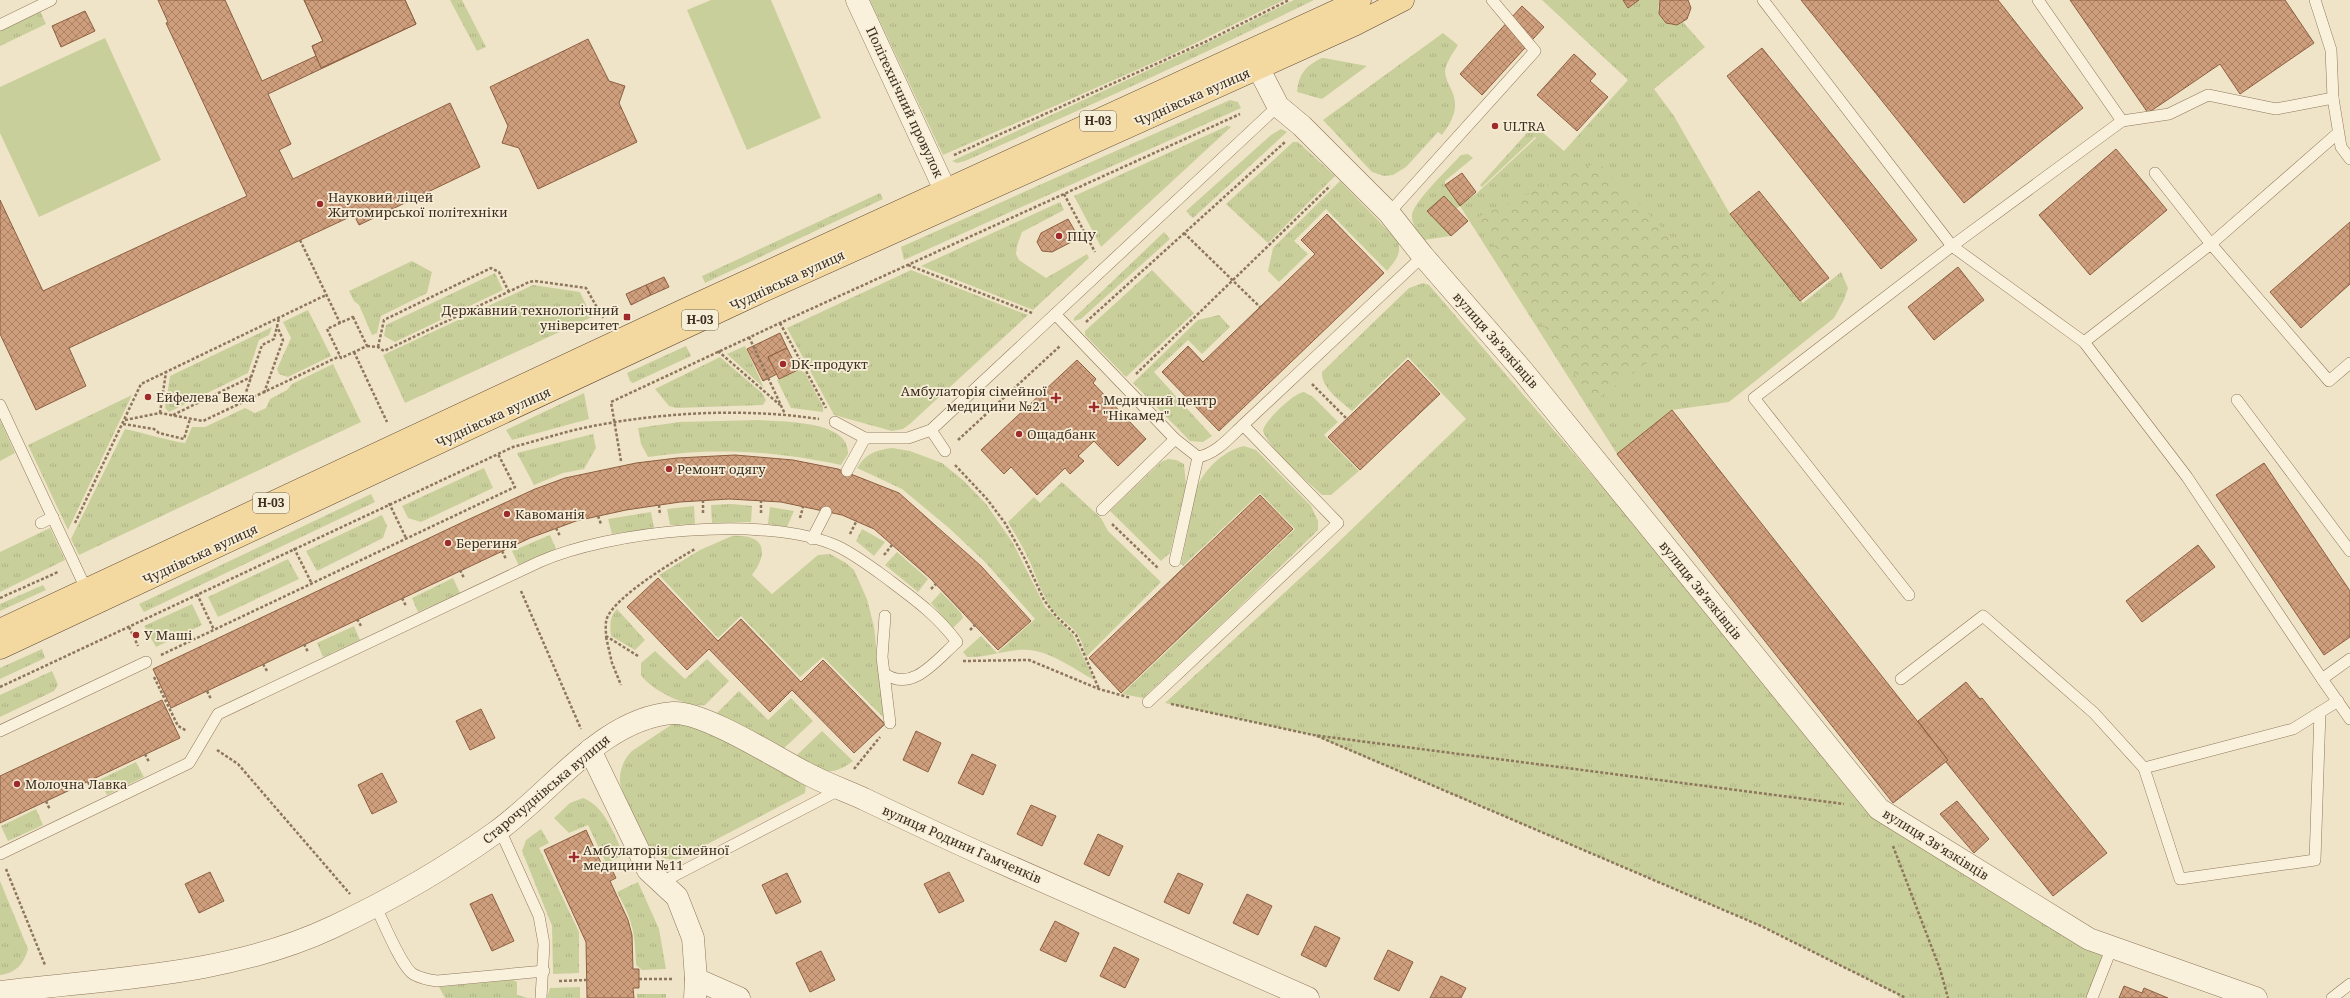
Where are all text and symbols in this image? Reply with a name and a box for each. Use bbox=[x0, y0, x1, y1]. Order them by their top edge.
street label: Політехнічний провулок bbox=[862, 24, 948, 181]
street label: Чуднівська вулиця bbox=[1131, 63, 1253, 131]
road number: Н-03 bbox=[1080, 111, 1116, 131]
place label: ULTRA bbox=[1503, 117, 1546, 135]
marker: ULTRA bbox=[1490, 121, 1500, 131]
place label: Науковий ліцей Житомирської політехніки bbox=[327, 188, 508, 221]
marker: Науковий ліцей Житомирської політехніки bbox=[315, 199, 325, 209]
place label: ПЦУ bbox=[1067, 227, 1096, 245]
marker: ПЦУ bbox=[1054, 231, 1064, 241]
street label: Чуднівська вулиця bbox=[727, 245, 847, 315]
street label: вулиця Звʼязківців bbox=[1449, 288, 1543, 392]
place label: Державний технологiчний університет bbox=[442, 301, 619, 334]
road number: Н-03 bbox=[682, 310, 718, 330]
marker: Державний технологiчний університет bbox=[622, 312, 632, 322]
place label: DK-продукт bbox=[791, 355, 868, 373]
marker: DK-продукт bbox=[778, 359, 788, 369]
street label: Чуднівська вулиця bbox=[433, 382, 553, 452]
place label: Амбулаторія сімейної медицини №21 bbox=[901, 382, 1048, 415]
place label: Ейфелева Вежа bbox=[156, 388, 256, 406]
place label: Медичний центр "Нікамед" bbox=[1103, 391, 1216, 424]
marker: Ейфелева Вежа bbox=[143, 392, 153, 402]
marker: Амбулаторія сімейної медицини №21 bbox=[1050, 392, 1062, 404]
marker: Медичний центр "Нікамед" bbox=[1088, 401, 1100, 413]
place label: Ощадбанк bbox=[1027, 425, 1096, 443]
marker: Ощадбанк bbox=[1014, 429, 1024, 439]
place label: Ремонт одягу bbox=[677, 460, 766, 478]
marker: Ремонт одягу bbox=[664, 464, 674, 474]
road number: Н-03 bbox=[253, 493, 289, 513]
place label: Кавоманія bbox=[515, 505, 585, 523]
marker: Кавоманія bbox=[502, 509, 512, 519]
street label: Чуднівська вулиця bbox=[140, 519, 260, 589]
place label: Берегиня bbox=[456, 534, 517, 552]
street label: вулиця Звʼязківців bbox=[1656, 537, 1746, 643]
marker: Берегиня bbox=[443, 538, 453, 548]
place label: У Маші bbox=[144, 626, 193, 644]
marker: У Маші bbox=[131, 630, 141, 640]
street label: Старочуднівська вулиця bbox=[478, 730, 614, 848]
place label: Молочна Лавка bbox=[25, 775, 127, 793]
marker: Молочна Лавка bbox=[12, 779, 22, 789]
street label: вулиця Родини Гамченків bbox=[880, 801, 1044, 887]
street label: вулиця Звʼязківців bbox=[1879, 804, 1993, 884]
place label: Амбулаторія сімейної медицини №11 bbox=[583, 841, 730, 874]
marker: Амбулаторія сімейної медицини №11 bbox=[568, 851, 580, 863]

